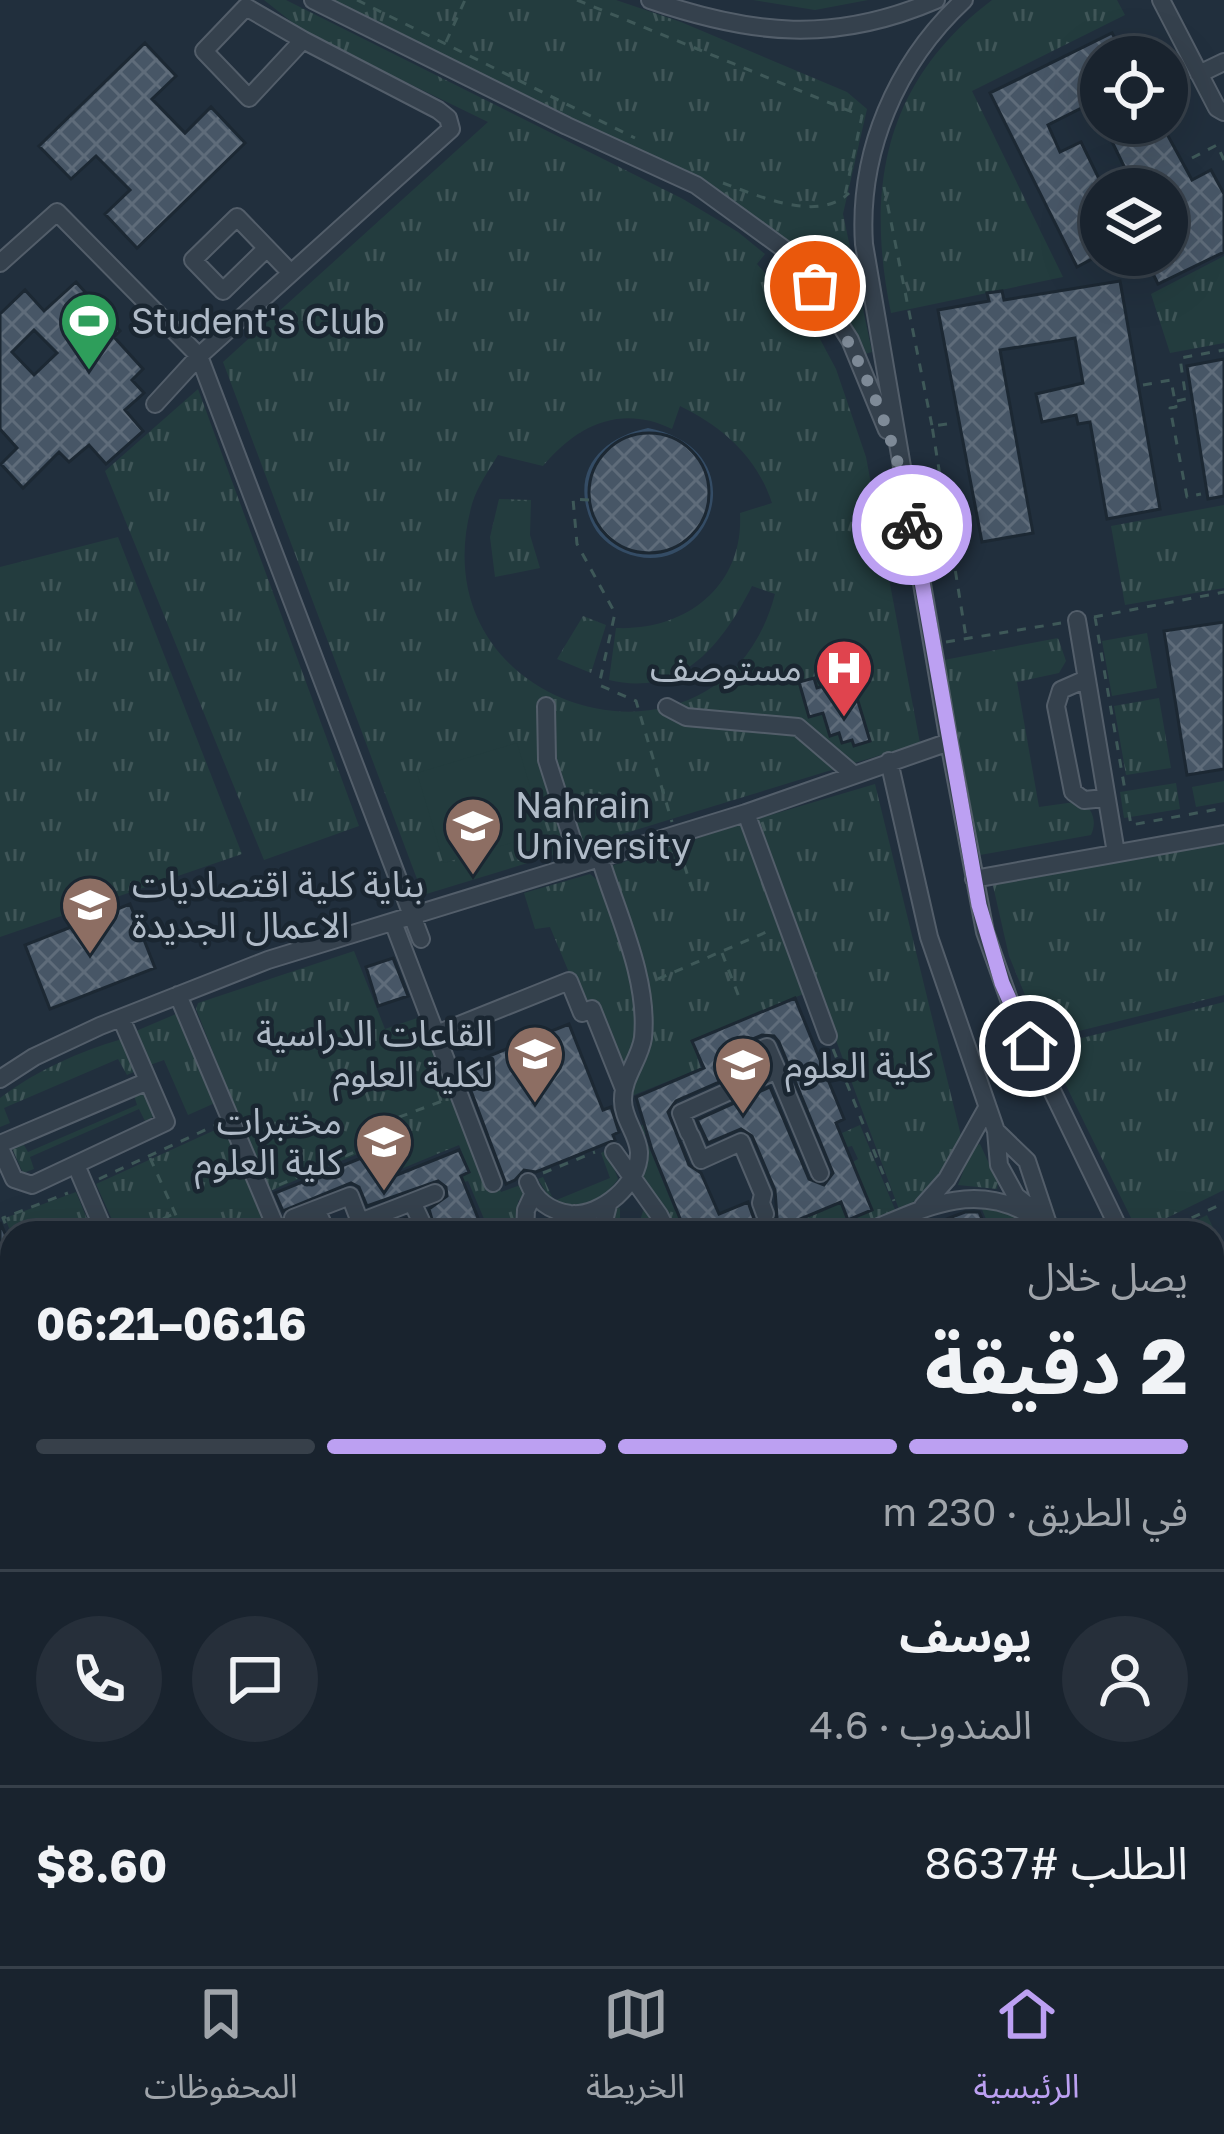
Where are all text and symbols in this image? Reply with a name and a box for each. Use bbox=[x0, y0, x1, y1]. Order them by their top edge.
map controls bbox=[1080, 36, 1188, 276]
button: locate bbox=[1080, 36, 1188, 144]
button: layers bbox=[1080, 168, 1188, 276]
pin bbox=[764, 235, 866, 337]
icon: bag bbox=[782, 253, 848, 319]
sports icon: Student's Club bbox=[58, 290, 120, 372]
place label: Student's Club bbox=[131, 299, 385, 342]
courier bbox=[852, 465, 972, 585]
icon: bike bbox=[879, 492, 945, 558]
hospital icon: مستوصف bbox=[813, 637, 875, 719]
place label: مستوصف bbox=[650, 646, 802, 690]
place label: Nahrain University bbox=[515, 783, 691, 867]
school or university icon: Nahrain University bbox=[442, 795, 504, 877]
place label: بناية كلية اقتصاديات الاعمال الجديدة bbox=[132, 862, 424, 946]
school or university icon: بناية كلية اقتصاديات الاعمال الجديدة bbox=[59, 874, 121, 956]
pin bbox=[979, 995, 1081, 1097]
place label: القاعات الدراسية لكلية العلوم bbox=[256, 1011, 493, 1102]
icon: home bbox=[997, 1013, 1063, 1079]
school or university icon: القاعات الدراسية لكلية العلوم bbox=[504, 1023, 566, 1105]
school or university icon: كلية العلوم bbox=[712, 1034, 774, 1116]
place label: كلية العلوم bbox=[785, 1043, 934, 1093]
place label: مختبرات كلية العلوم bbox=[195, 1099, 343, 1190]
school or university icon: مختبرات كلية العلوم bbox=[353, 1111, 415, 1193]
text: يصل خلال bbox=[1028, 1253, 1188, 1300]
text: 06:16–06:21 bbox=[36, 1296, 307, 1350]
text: 2 دقيقة bbox=[925, 1318, 1188, 1411]
text: في الطريق · 230 m bbox=[882, 1488, 1188, 1535]
text: يوسف bbox=[899, 1608, 1032, 1662]
button: phone bbox=[36, 1616, 162, 1742]
button: chat bbox=[192, 1616, 318, 1742]
button: person bbox=[1062, 1616, 1188, 1742]
text: المندوب · 4.6 bbox=[809, 1701, 1032, 1748]
text: الطلب #8637 bbox=[924, 1835, 1188, 1889]
text: $8.60 bbox=[36, 1838, 167, 1892]
tab: المحفوظات bbox=[144, 1981, 298, 2122]
tab: الخريطة bbox=[586, 1981, 685, 2122]
tab: الرئيسية bbox=[974, 1981, 1080, 2122]

